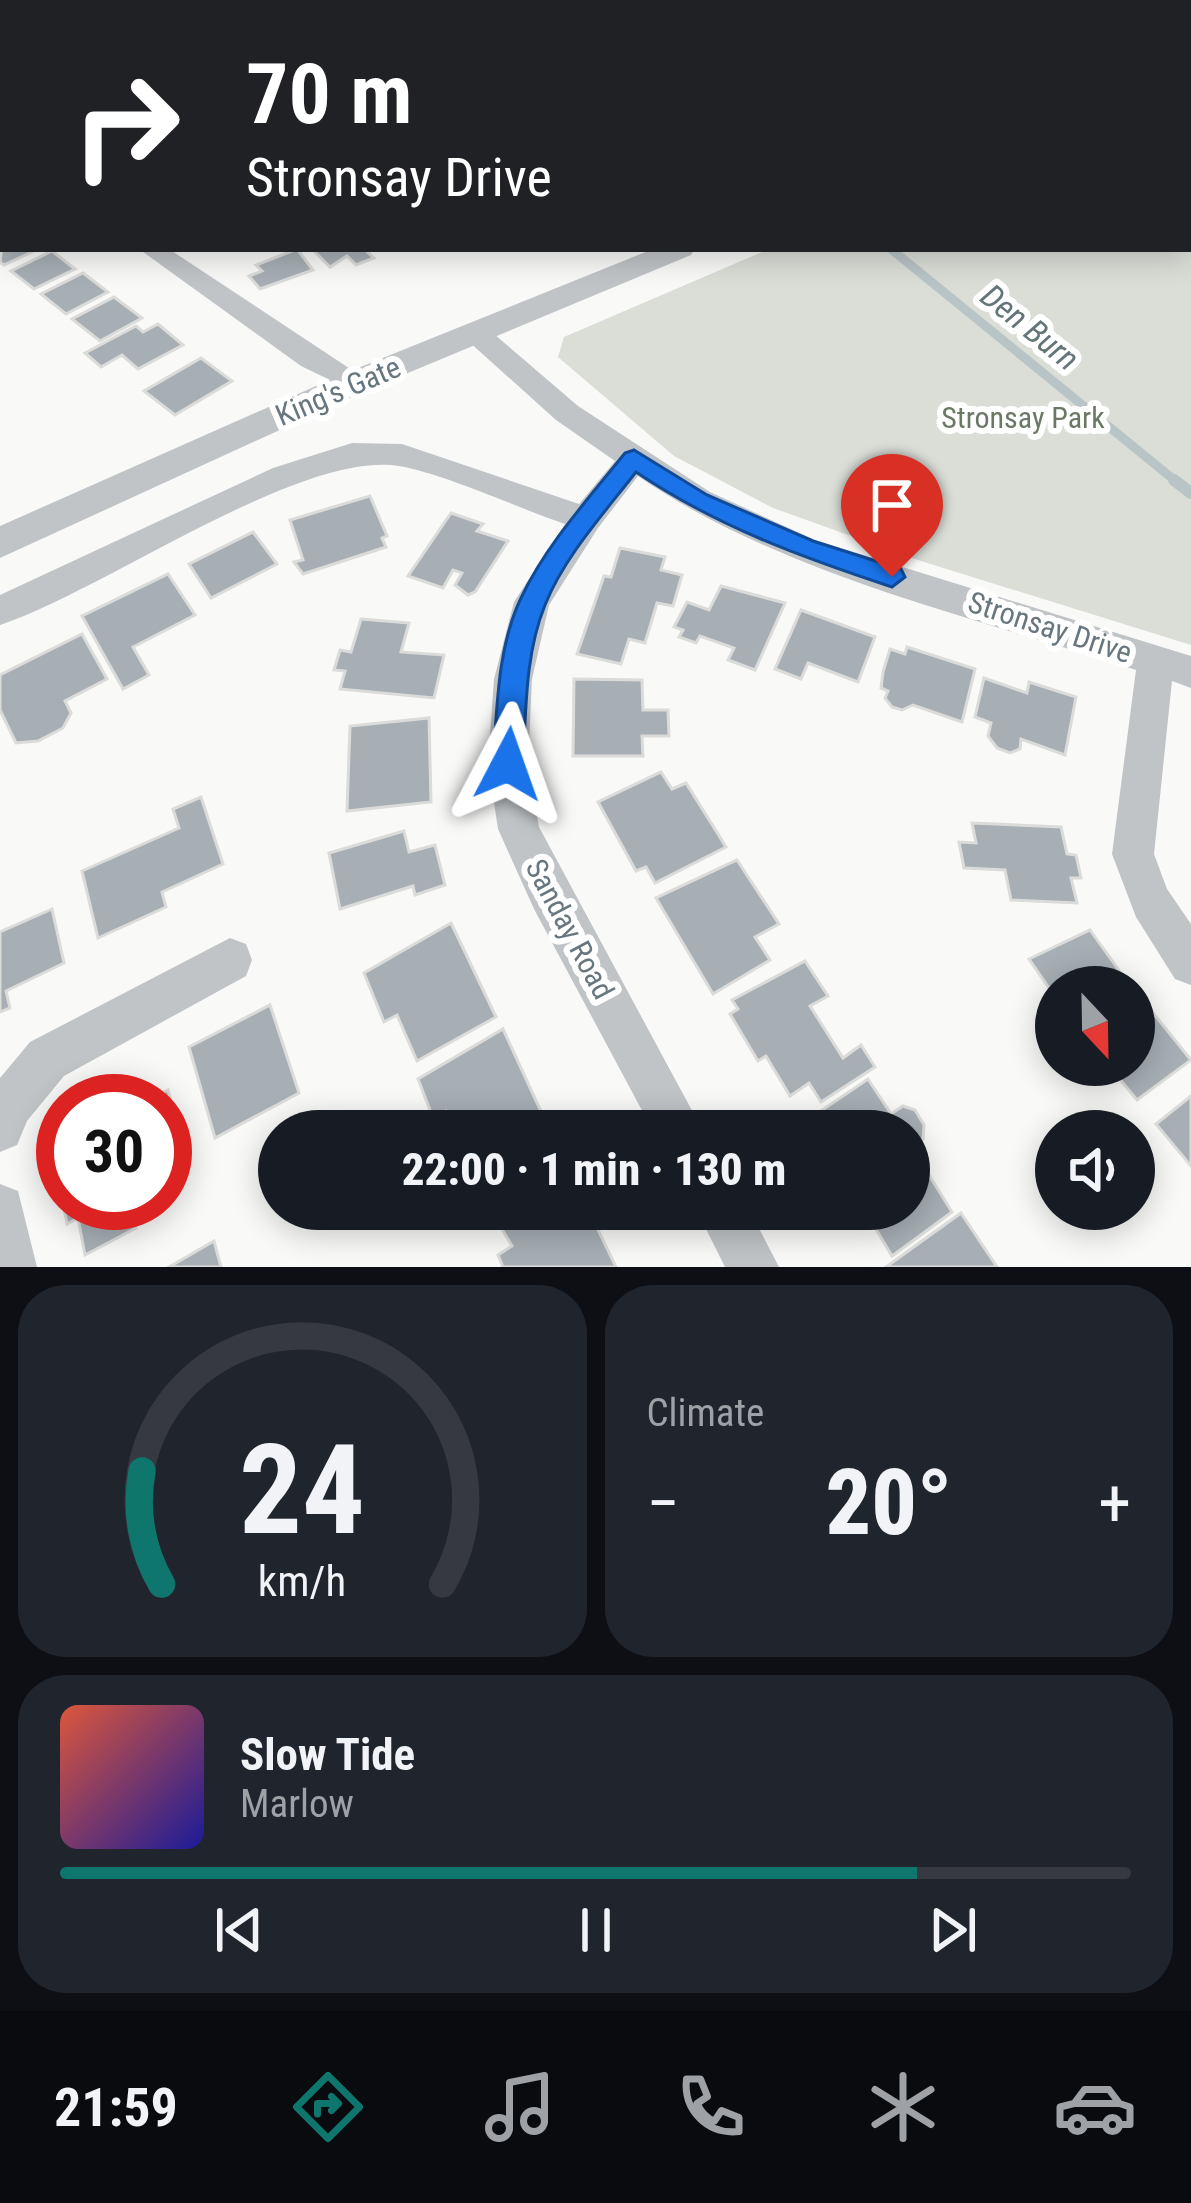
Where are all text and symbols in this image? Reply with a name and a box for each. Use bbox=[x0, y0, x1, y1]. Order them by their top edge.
text: 70 m bbox=[246, 45, 413, 144]
icon: right bbox=[48, 48, 204, 204]
text: Stronsay Drive bbox=[246, 146, 552, 209]
water label: Den Burn bbox=[973, 276, 1087, 378]
street label: King's Gate bbox=[270, 349, 406, 433]
park label: Stronsay Park bbox=[941, 400, 1105, 435]
pin bbox=[841, 454, 943, 577]
icon: arrive bbox=[859, 472, 925, 538]
street label: Stronsay Drive bbox=[964, 584, 1136, 670]
position arrow bbox=[445, 701, 571, 827]
street label: Sanday Road bbox=[519, 853, 621, 1005]
north arrow bbox=[1035, 966, 1155, 1086]
map controls bbox=[1035, 966, 1155, 1230]
speed limit sign: 30 bbox=[36, 1074, 192, 1230]
button: sound bbox=[1035, 1110, 1155, 1230]
text: 22:00 · 1 min · 130 m bbox=[402, 1143, 786, 1196]
text: Climate bbox=[647, 1390, 764, 1436]
text: 24 bbox=[239, 1417, 365, 1563]
text: 20° bbox=[825, 1451, 952, 1556]
text: − bbox=[647, 1465, 680, 1542]
text: + bbox=[1098, 1465, 1131, 1542]
text: km/h bbox=[258, 1556, 346, 1606]
text: Slow Tide bbox=[240, 1728, 415, 1781]
text: Marlow bbox=[240, 1781, 354, 1827]
icon: previous bbox=[206, 1897, 272, 1963]
icon: pause bbox=[563, 1897, 629, 1963]
icon: next bbox=[920, 1897, 986, 1963]
icon: directions bbox=[286, 2065, 370, 2149]
icon: music bbox=[478, 2065, 562, 2149]
icon: phone bbox=[669, 2065, 753, 2149]
icon: climate bbox=[861, 2065, 945, 2149]
icon: car bbox=[1053, 2065, 1137, 2149]
text: 21:59 bbox=[54, 2076, 178, 2139]

